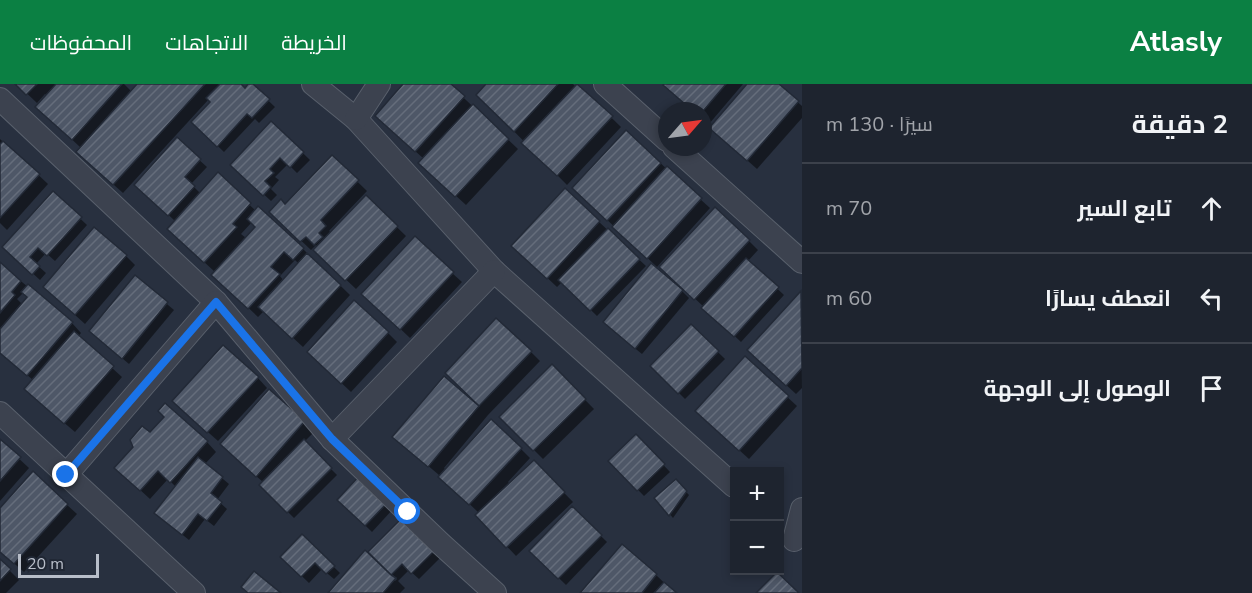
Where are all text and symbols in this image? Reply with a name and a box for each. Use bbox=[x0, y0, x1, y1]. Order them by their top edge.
text: Atlasly bbox=[1130, 23, 1222, 61]
text: المحفوظات bbox=[30, 29, 132, 57]
text: الاتجاهات bbox=[165, 29, 248, 57]
text: الخريطة bbox=[281, 29, 347, 57]
north arrow bbox=[658, 102, 712, 156]
text: 2 دقيقة bbox=[1132, 107, 1228, 142]
text: سيرًا · 130 m bbox=[826, 111, 933, 138]
icon: ahead bbox=[1195, 192, 1228, 225]
text: تابع السير bbox=[1078, 194, 1171, 224]
text: 70 m bbox=[826, 195, 872, 222]
icon: left bbox=[1195, 282, 1228, 315]
text: انعطف يسارًا bbox=[1045, 284, 1171, 314]
text: 60 m bbox=[826, 285, 872, 312]
icon: arrive bbox=[1195, 372, 1228, 405]
text: الوصول إلى الوجهة bbox=[984, 374, 1171, 404]
route end bbox=[52, 461, 78, 487]
map controls bbox=[730, 467, 784, 575]
button: + bbox=[730, 467, 784, 521]
route start bbox=[394, 498, 420, 524]
button: − bbox=[730, 521, 784, 575]
scale bar bbox=[18, 551, 99, 578]
text: 20 m bbox=[27, 553, 64, 575]

